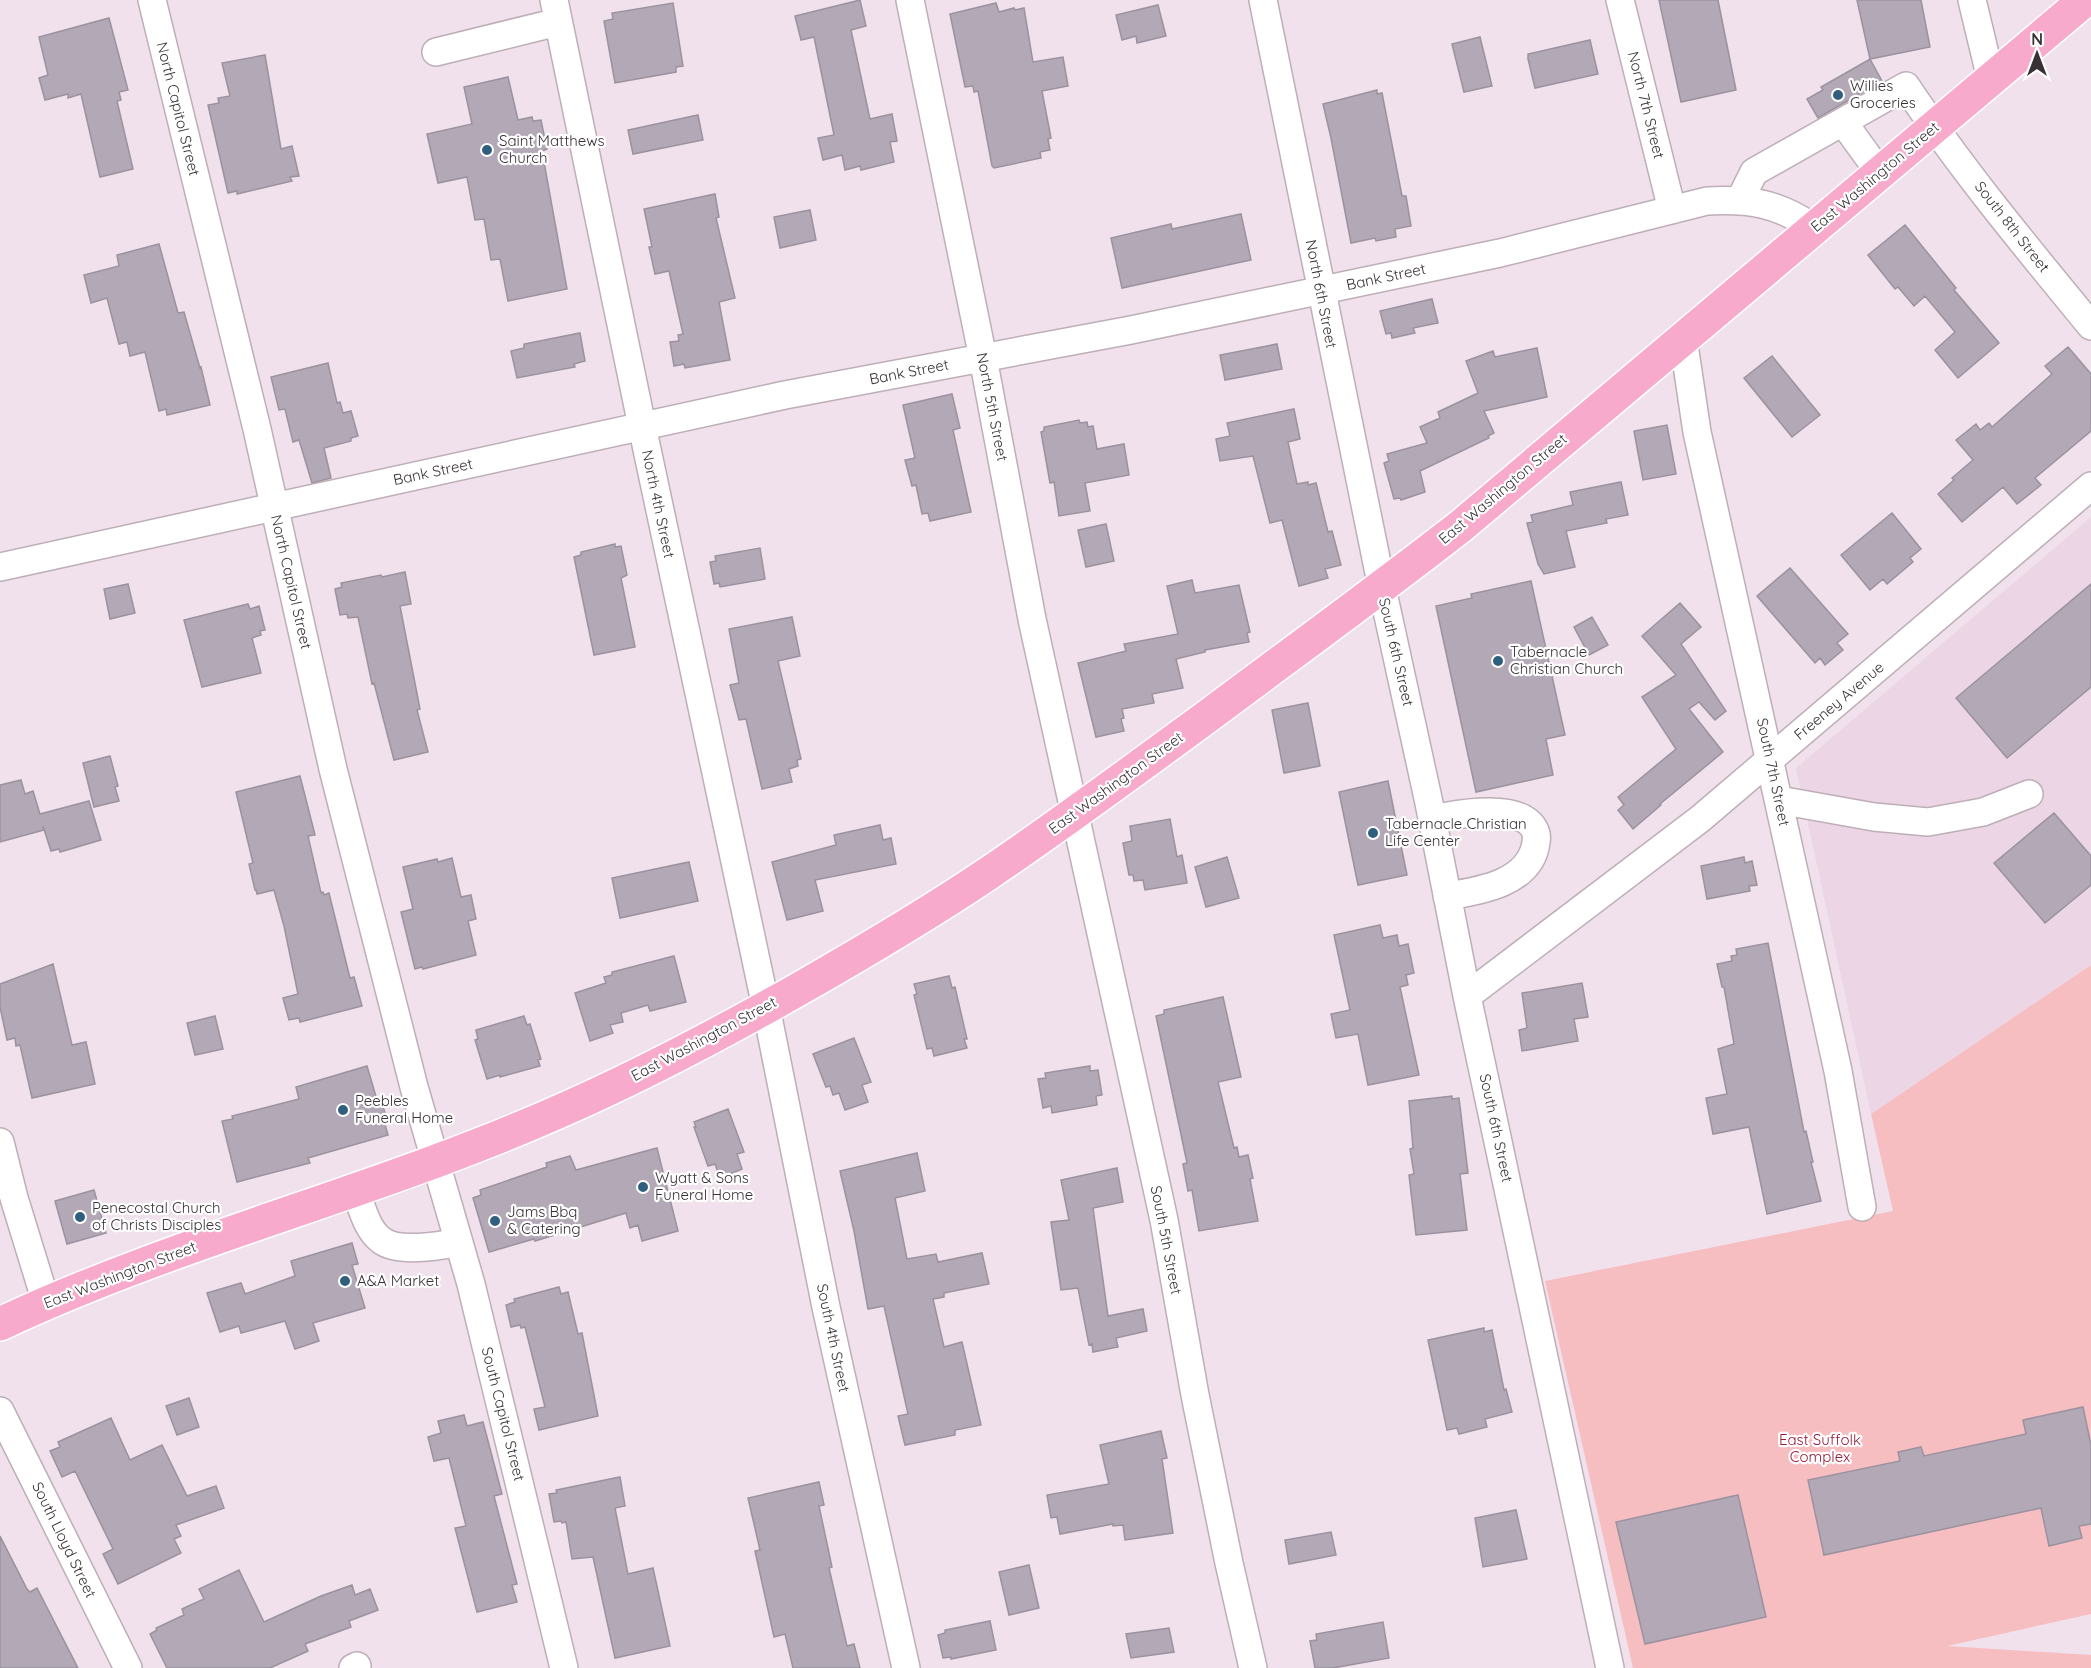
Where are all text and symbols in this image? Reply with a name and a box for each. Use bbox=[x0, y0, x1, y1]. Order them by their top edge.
north arrow bbox=[2007, 24, 2067, 84]
text: N bbox=[2031, 29, 2043, 49]
street label: North Capitol Street bbox=[153, 40, 204, 178]
street label: North 7th Street bbox=[1624, 49, 1669, 160]
place label: Willies Groceries bbox=[1850, 76, 1916, 112]
marker: Willies Groceries bbox=[1831, 88, 1845, 102]
street label: East Washington Street bbox=[1807, 117, 1943, 236]
place label: Saint Matthews Church bbox=[499, 131, 604, 167]
marker: Saint Matthews Church bbox=[480, 143, 494, 157]
street label: South 8th Street bbox=[1971, 177, 2054, 276]
street label: North 6th Street bbox=[1302, 238, 1341, 350]
street label: Bank Street bbox=[1344, 259, 1427, 294]
street label: North 5th Street bbox=[973, 351, 1012, 463]
street label: Bank Street bbox=[868, 354, 950, 389]
street label: East Washington Street bbox=[1435, 429, 1571, 548]
street label: North 4th Street bbox=[638, 448, 679, 560]
street label: Bank Street bbox=[391, 454, 474, 489]
street label: North Capitol Street bbox=[267, 513, 316, 651]
street label: South 6th Street bbox=[1375, 596, 1418, 708]
place label: Tabernacle Christian Church bbox=[1510, 642, 1623, 678]
marker: Tabernacle Christian Church bbox=[1491, 654, 1505, 668]
street label: Freeney Avenue bbox=[1790, 657, 1888, 744]
street label: South 7th Street bbox=[1753, 716, 1794, 828]
street label: East Washington Street bbox=[1045, 727, 1187, 838]
place label: Tabernacle Christian Life Center bbox=[1385, 814, 1527, 850]
marker: Tabernacle Christian Life Center bbox=[1366, 826, 1380, 840]
street label: East Washington Street bbox=[628, 992, 780, 1085]
street label: South 6th Street bbox=[1476, 1072, 1517, 1184]
place label: Peebles Funeral Home bbox=[355, 1091, 453, 1127]
marker: Peebles Funeral Home bbox=[336, 1103, 350, 1117]
place label: Wyatt & Sons Funeral Home bbox=[655, 1168, 753, 1204]
marker: Wyatt & Sons Funeral Home bbox=[636, 1180, 650, 1194]
street label: South 5th Street bbox=[1147, 1184, 1186, 1296]
place label: Penecostal Church of Christs Disciples bbox=[92, 1198, 221, 1234]
place label: Jams Bbq & Catering bbox=[507, 1202, 581, 1238]
marker: Penecostal Church of Christs Disciples bbox=[73, 1210, 87, 1224]
marker: Jams Bbq & Catering bbox=[488, 1214, 502, 1228]
street label: East Washington Street bbox=[41, 1237, 199, 1312]
place label: A&A Market bbox=[357, 1271, 439, 1290]
marker: A&A Market bbox=[338, 1274, 352, 1288]
street label: South 4th Street bbox=[813, 1282, 854, 1394]
street label: South Capitol Street bbox=[478, 1345, 529, 1483]
park label: East Suffolk Complex bbox=[1779, 1430, 1861, 1466]
street label: South Lloyd Street bbox=[28, 1479, 101, 1601]

